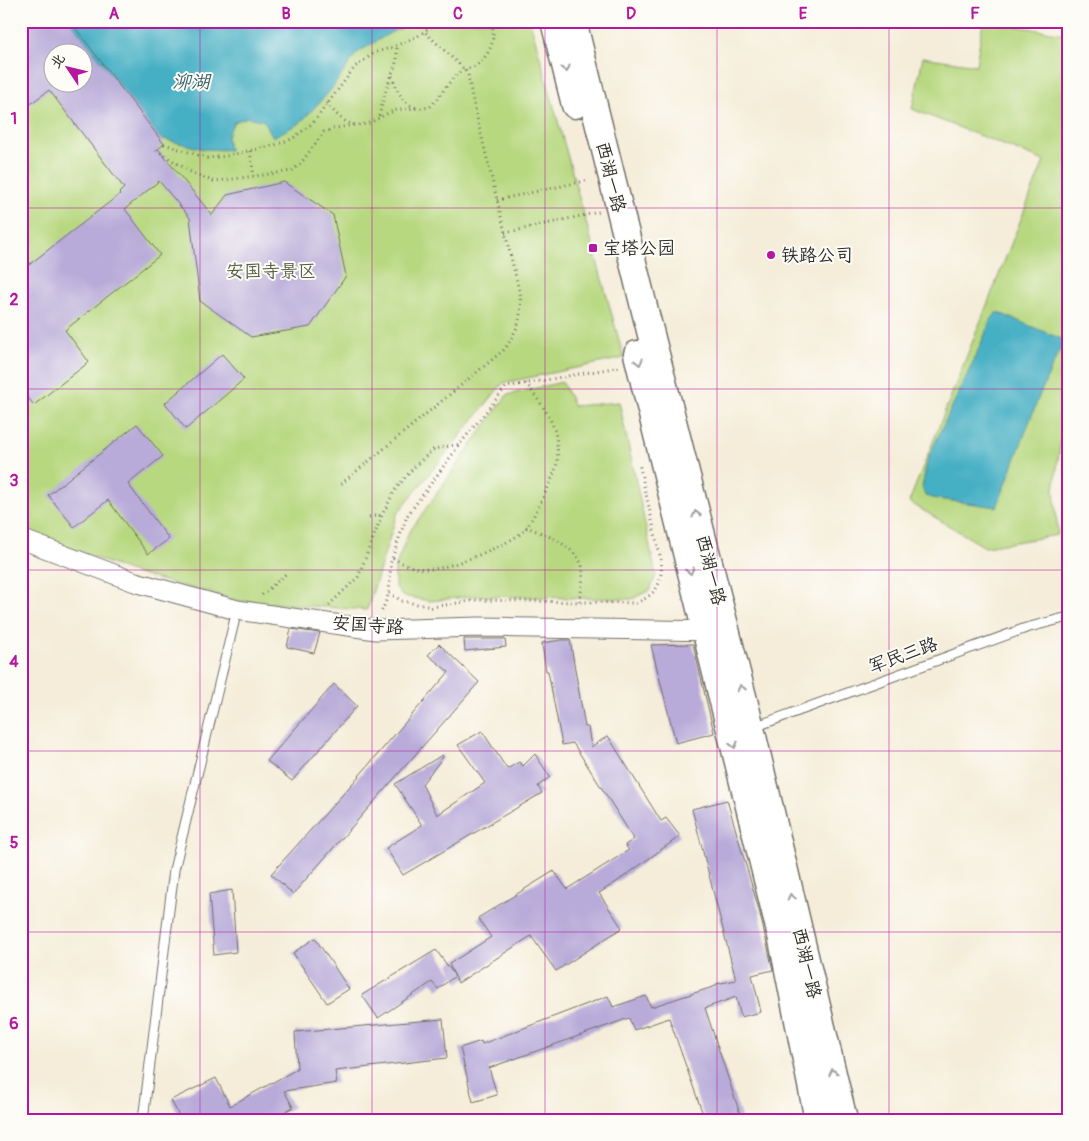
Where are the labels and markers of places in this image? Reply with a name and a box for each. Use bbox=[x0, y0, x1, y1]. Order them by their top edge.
place label: 宝塔公园 bbox=[603, 237, 675, 260]
marker: 宝塔公园 bbox=[587, 242, 599, 254]
place label: 铁路公司 bbox=[781, 244, 853, 267]
marker: 铁路公司 bbox=[765, 249, 777, 261]

